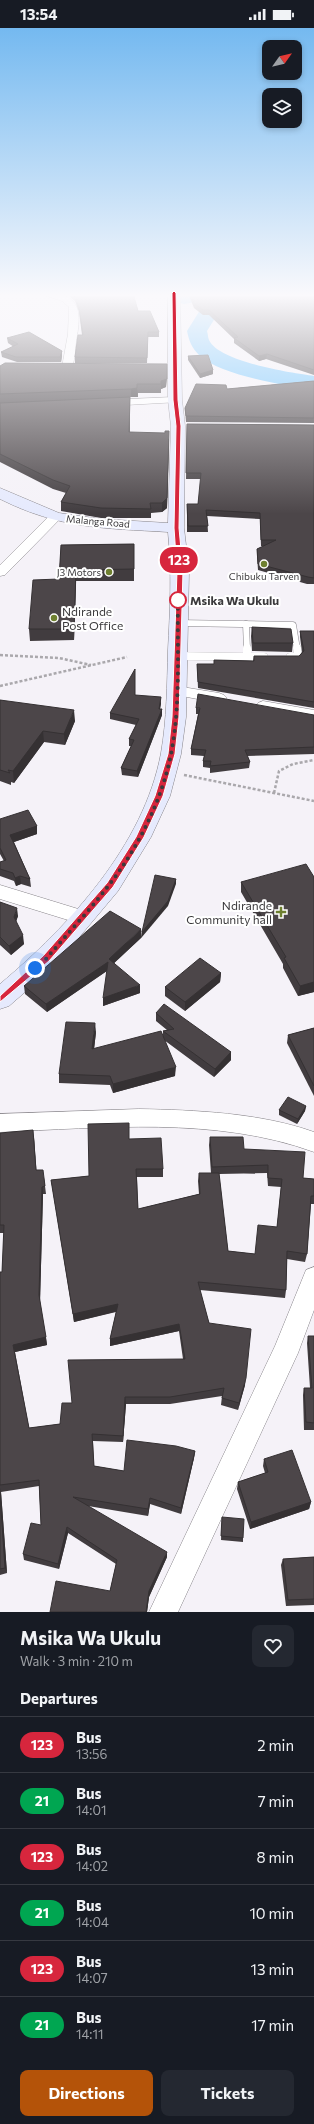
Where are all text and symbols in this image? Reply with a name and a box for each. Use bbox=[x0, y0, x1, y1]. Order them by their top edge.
text: 13:54 bbox=[20, 5, 57, 23]
north arrow bbox=[262, 40, 302, 80]
map controls bbox=[262, 40, 302, 128]
button: layers bbox=[262, 88, 302, 128]
street label: Malanga Road bbox=[66, 512, 131, 530]
line badge: 123 bbox=[156, 547, 202, 573]
text: 123 bbox=[168, 551, 190, 568]
marker: Chibuku Tarven bbox=[259, 559, 269, 569]
place label: J3 Motors bbox=[57, 566, 101, 578]
marker: J3 Motors bbox=[104, 567, 114, 577]
place label: Chibuku Tarven bbox=[229, 570, 299, 582]
marker: Msika Wa Ukulu bbox=[169, 591, 187, 609]
place label: Msika Wa Ukulu bbox=[190, 593, 279, 607]
place label: Ndirande Post Office bbox=[62, 604, 123, 632]
marker: Ndirande Post Office bbox=[49, 613, 59, 623]
place label: Ndirande Community hall bbox=[186, 898, 272, 926]
marker: Ndirande Community hall bbox=[275, 906, 287, 918]
your location bbox=[25, 958, 45, 978]
button: heart bbox=[252, 1625, 294, 1667]
text: Msika Wa Ukulu bbox=[20, 1626, 161, 1649]
text: Walk · 3 min · 210 m bbox=[20, 1653, 133, 1669]
text: Departures bbox=[20, 1689, 98, 1707]
text: Bus bbox=[76, 1728, 101, 1746]
text: 123 bbox=[31, 1736, 53, 1753]
text: 2 min bbox=[257, 1736, 294, 1754]
text: 13:56 bbox=[76, 1746, 107, 1762]
text: Bus bbox=[76, 1784, 101, 1802]
text: 21 bbox=[35, 1792, 49, 1809]
text: 7 min bbox=[258, 1792, 294, 1810]
text: 14:01 bbox=[76, 1802, 106, 1818]
text: Bus bbox=[76, 1840, 101, 1858]
text: 123 bbox=[31, 1848, 53, 1865]
text: 8 min bbox=[256, 1848, 294, 1866]
text: 14:02 bbox=[76, 1858, 108, 1874]
text: Bus bbox=[76, 1896, 101, 1914]
text: 21 bbox=[35, 1904, 49, 1921]
text: 10 min bbox=[249, 1904, 294, 1922]
text: 14:04 bbox=[76, 1914, 109, 1930]
text: Bus bbox=[76, 1952, 101, 1970]
text: 123 bbox=[31, 1960, 53, 1977]
text: 13 min bbox=[251, 1960, 294, 1978]
text: 14:07 bbox=[76, 1970, 108, 1986]
text: Bus bbox=[76, 2008, 101, 2026]
text: 21 bbox=[35, 2016, 49, 2033]
text: 17 min bbox=[251, 2016, 294, 2034]
text: 14:11 bbox=[76, 2026, 104, 2042]
button: Directions bbox=[20, 2070, 153, 2116]
button: Tickets bbox=[161, 2070, 294, 2116]

